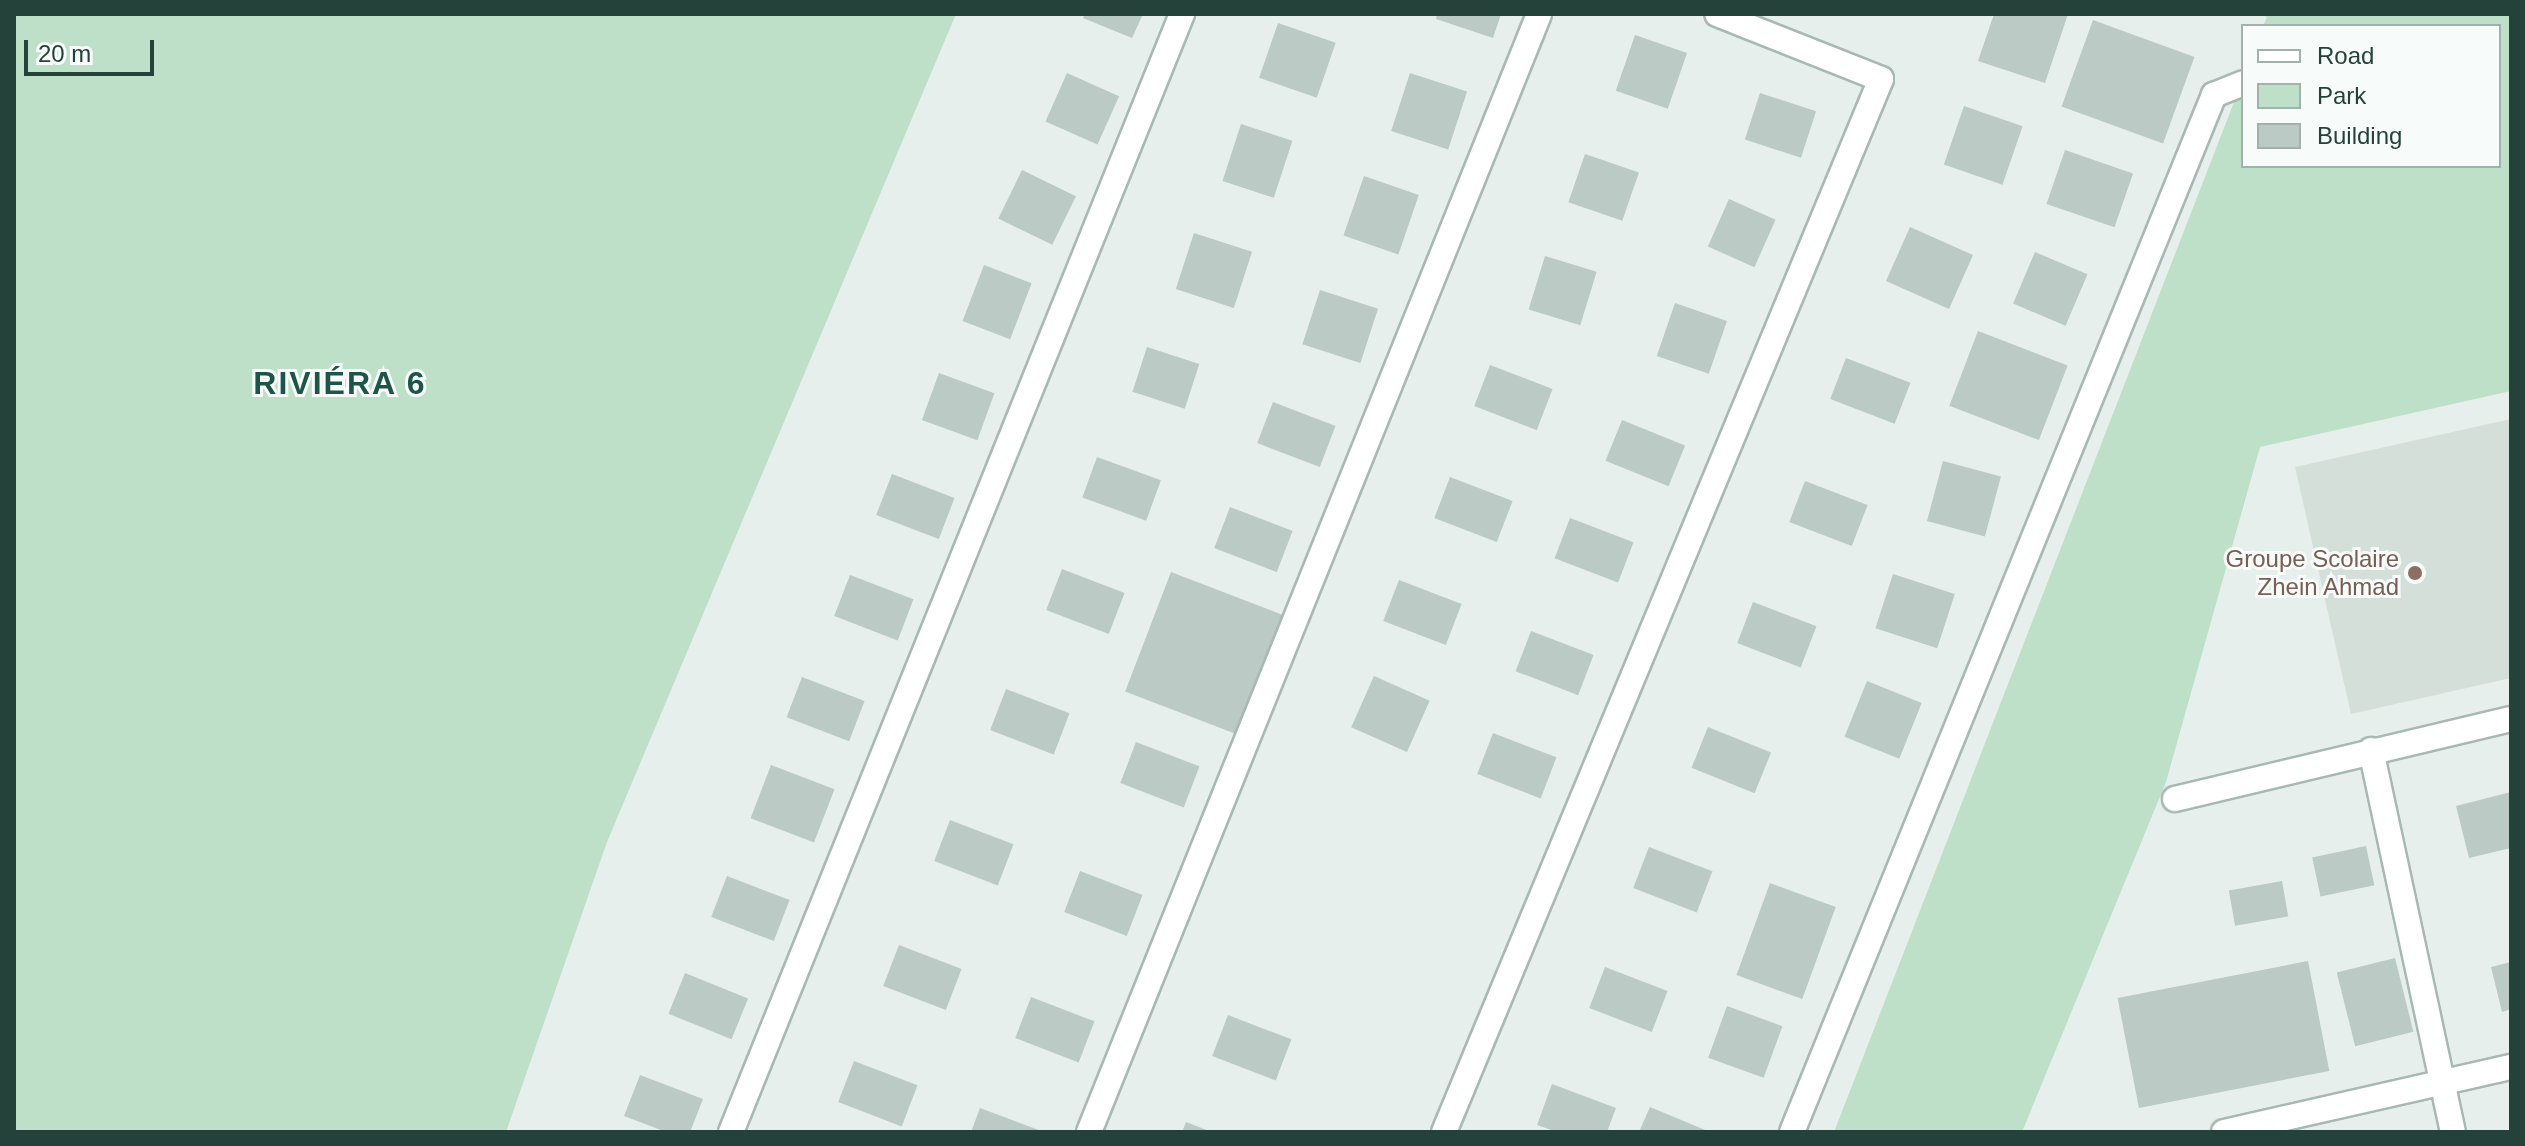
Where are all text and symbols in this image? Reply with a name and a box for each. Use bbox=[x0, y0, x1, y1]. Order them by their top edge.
scale bar bbox=[28, 24, 158, 74]
legend bbox=[2241, 24, 2501, 168]
text: 20 m bbox=[38, 40, 91, 67]
text: Road bbox=[2317, 42, 2374, 69]
text: Park bbox=[2317, 82, 2366, 109]
text: Building bbox=[2317, 122, 2402, 149]
district label: RIVIÉRA 6 bbox=[253, 364, 427, 402]
place label: Groupe Scolaire Zhein Ahmad bbox=[2226, 545, 2399, 601]
marker: Groupe Scolaire Zhein Ahmad bbox=[2406, 564, 2424, 582]

